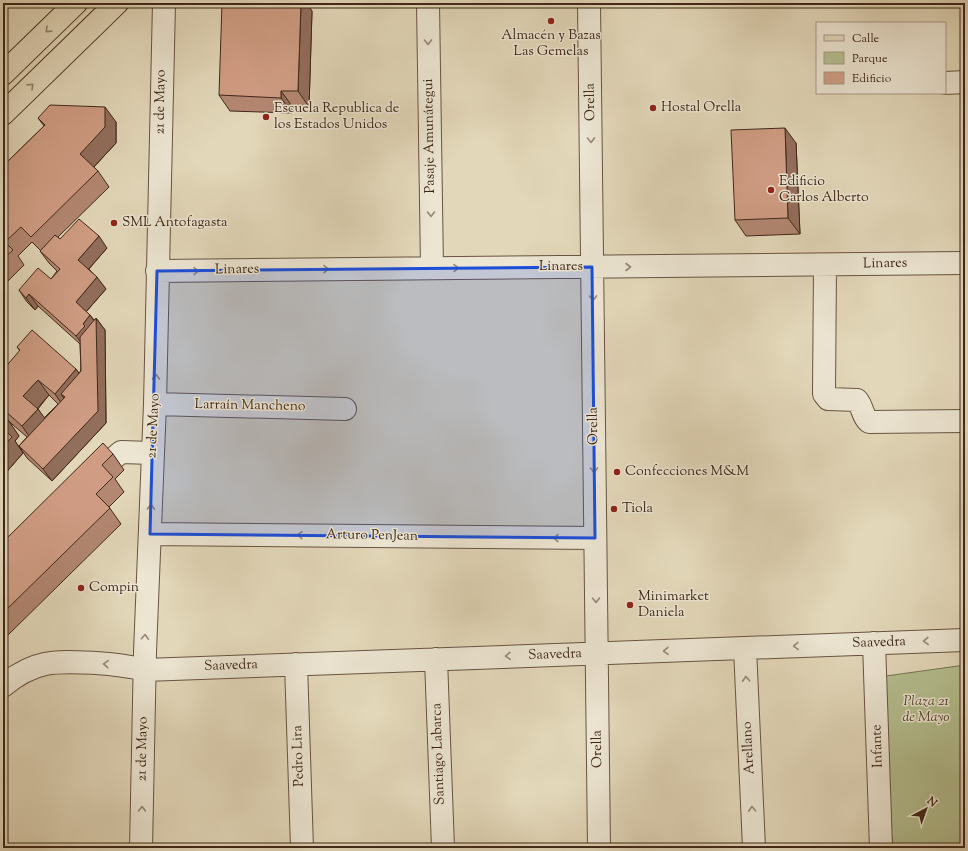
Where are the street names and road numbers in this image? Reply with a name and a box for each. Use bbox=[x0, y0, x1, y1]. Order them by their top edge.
street label: 21 de Mayo bbox=[150, 69, 172, 135]
street label: Pasaje Amunátegui bbox=[419, 78, 441, 194]
street label: Orella bbox=[581, 82, 601, 121]
street label: Linares bbox=[863, 254, 907, 274]
street label: Linares bbox=[539, 257, 583, 277]
street label: Linares bbox=[215, 260, 259, 280]
street label: 21 de Mayo bbox=[142, 393, 166, 459]
street label: Larraín Mancheno bbox=[194, 395, 306, 417]
street label: Orella bbox=[584, 406, 604, 445]
street label: Arturo PenJean bbox=[326, 525, 418, 547]
street label: Saavedra bbox=[852, 632, 907, 654]
street label: Saavedra bbox=[528, 644, 583, 666]
street label: Saavedra bbox=[204, 655, 259, 677]
street label: Santiago Labarca bbox=[427, 702, 451, 805]
street label: 21 de Mayo bbox=[132, 716, 154, 782]
street label: Arellano bbox=[738, 721, 760, 775]
street label: Pedro Lira bbox=[288, 724, 310, 787]
street label: Infante bbox=[867, 724, 889, 768]
street label: Orella bbox=[588, 729, 608, 768]

